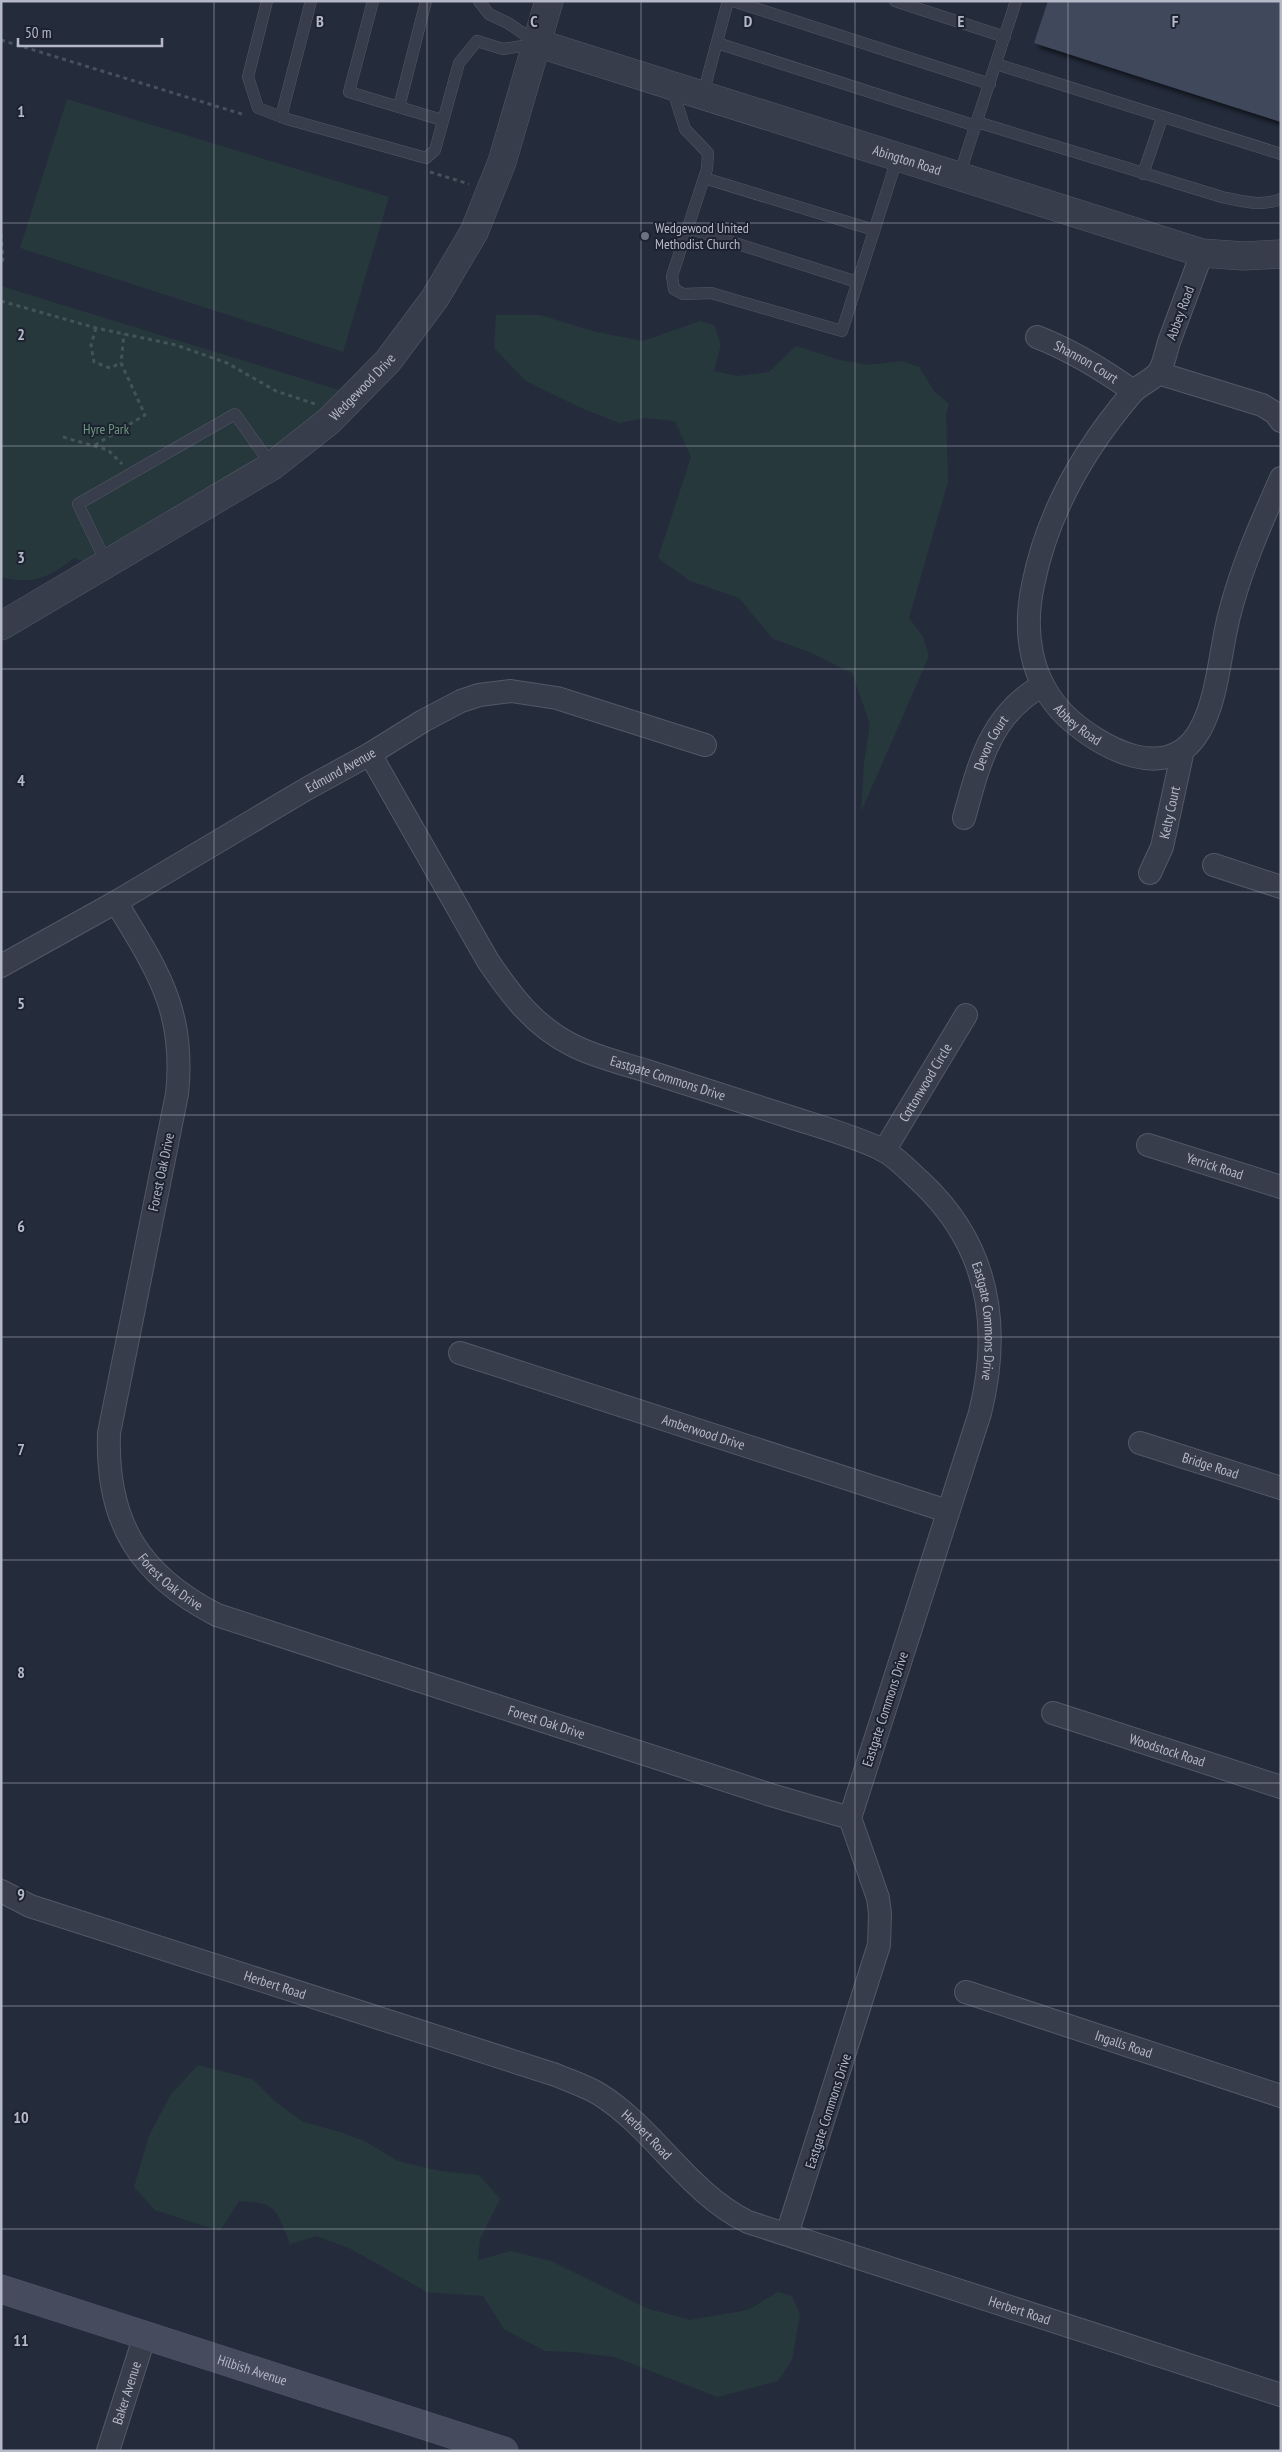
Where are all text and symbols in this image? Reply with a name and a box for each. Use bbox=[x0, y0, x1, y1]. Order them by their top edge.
text: B bbox=[316, 11, 324, 31]
text: C bbox=[530, 11, 538, 31]
text: D bbox=[744, 11, 753, 31]
text: E bbox=[958, 11, 965, 31]
text: F bbox=[1172, 11, 1179, 31]
scale bar bbox=[18, 15, 161, 47]
text: 50 m bbox=[25, 23, 51, 42]
text: 1 bbox=[17, 101, 25, 121]
street label: Abington Road bbox=[871, 141, 943, 179]
place label: Wedgewood United Methodist Church bbox=[655, 219, 749, 253]
marker: Wedgewood United Methodist Church bbox=[639, 230, 651, 242]
street label: Abbey Road bbox=[1162, 284, 1198, 342]
text: 2 bbox=[17, 324, 25, 344]
street label: Shannon Court bbox=[1051, 336, 1122, 387]
street label: Wedgewood Drive bbox=[325, 350, 400, 424]
park label: Hyre Park bbox=[83, 420, 130, 438]
text: 3 bbox=[17, 547, 25, 567]
street label: Abbey Road bbox=[1050, 700, 1105, 749]
street label: Devon Court bbox=[970, 711, 1012, 773]
street label: Edmund Avenue bbox=[302, 744, 379, 797]
text: 4 bbox=[17, 770, 25, 790]
street label: Kelty Court bbox=[1155, 784, 1184, 840]
text: 5 bbox=[17, 993, 25, 1013]
street label: Cottonwood Circle bbox=[895, 1040, 956, 1125]
street label: Eastgate Commons Drive bbox=[608, 1051, 728, 1105]
street label: Forest Oak Drive bbox=[144, 1131, 178, 1213]
street label: Yerrick Road bbox=[1184, 1149, 1246, 1184]
text: 6 bbox=[17, 1216, 25, 1236]
street label: Eastgate Commons Drive bbox=[968, 1259, 999, 1382]
street label: Amberwood Drive bbox=[660, 1410, 747, 1454]
text: 7 bbox=[17, 1439, 25, 1459]
street label: Bridge Road bbox=[1180, 1448, 1241, 1483]
street label: Forest Oak Drive bbox=[134, 1550, 206, 1614]
street label: Eastgate Commons Drive bbox=[858, 1649, 912, 1769]
text: 8 bbox=[17, 1662, 25, 1682]
street label: Forest Oak Drive bbox=[506, 1701, 588, 1743]
street label: Woodstock Road bbox=[1127, 1729, 1207, 1771]
text: 9 bbox=[17, 1884, 25, 1904]
street label: Herbert Road bbox=[242, 1966, 308, 2003]
street label: Ingalls Road bbox=[1093, 2026, 1155, 2062]
street label: Eastgate Commons Drive bbox=[801, 2051, 855, 2171]
street label: Herbert Road bbox=[618, 2106, 676, 2163]
text: 10 bbox=[13, 2107, 29, 2127]
street label: Herbert Road bbox=[986, 2292, 1053, 2329]
text: 11 bbox=[13, 2330, 29, 2350]
street label: Hilbish Avenue bbox=[215, 2350, 289, 2390]
street label: Baker Avenue bbox=[108, 2359, 145, 2427]

